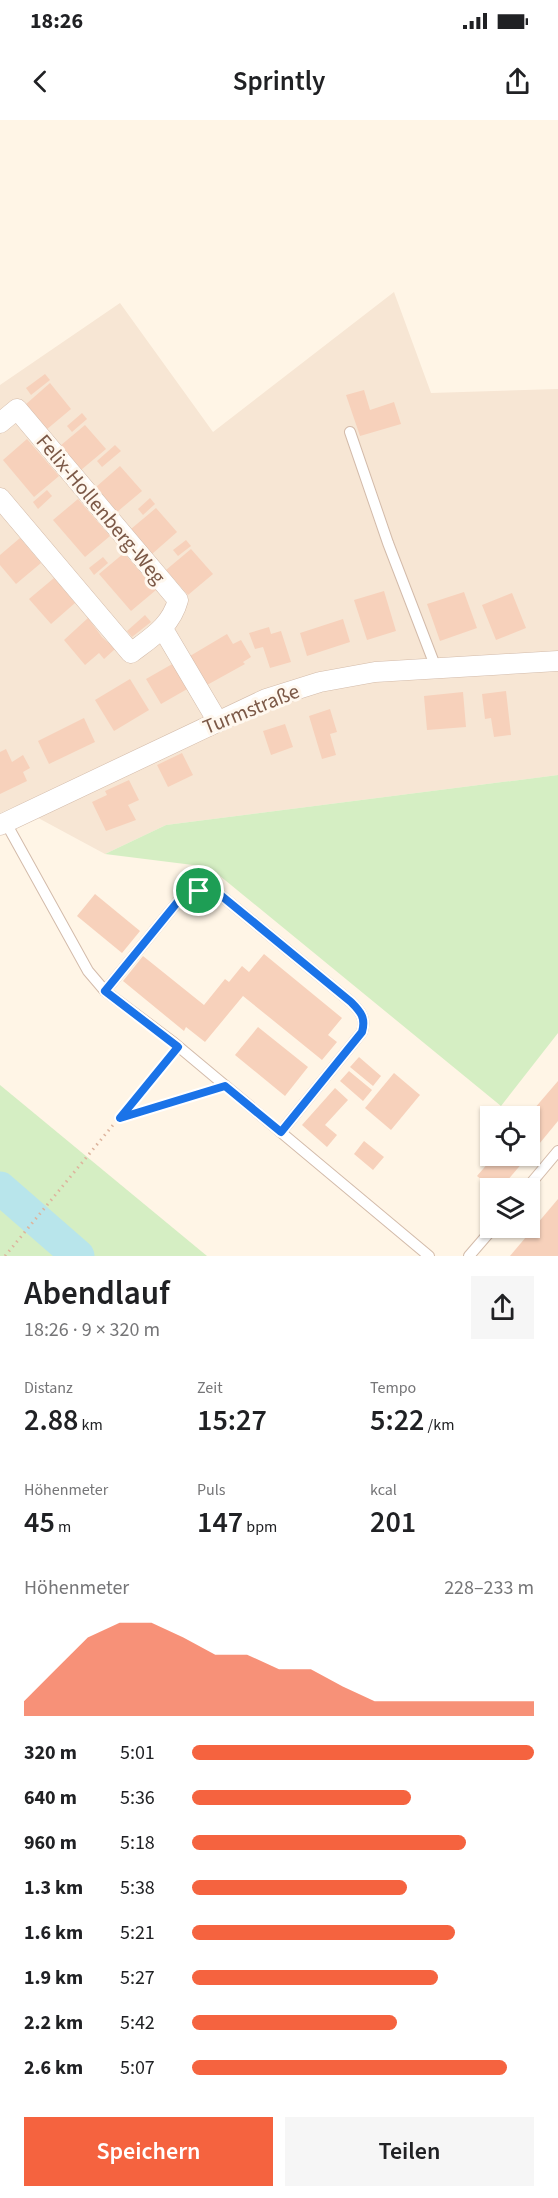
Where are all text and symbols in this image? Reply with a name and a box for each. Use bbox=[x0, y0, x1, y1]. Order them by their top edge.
text: 18:26 bbox=[30, 5, 83, 37]
text: Sprintly bbox=[233, 62, 325, 101]
icon: back bbox=[24, 65, 57, 98]
icon: share bbox=[501, 65, 534, 98]
street label: Felix-Hollenberg-Weg bbox=[29, 427, 173, 591]
street label: Turmstraße bbox=[198, 676, 304, 742]
pin bbox=[173, 865, 224, 916]
icon: arrive bbox=[182, 874, 215, 907]
map controls bbox=[480, 1106, 540, 1238]
button: locate bbox=[480, 1106, 540, 1166]
button: layers bbox=[480, 1178, 540, 1238]
text: Abendlauf bbox=[24, 1270, 170, 1317]
button: share bbox=[471, 1276, 534, 1339]
text: 18:26 · 9 × 320 m bbox=[24, 1316, 160, 1344]
text: Distanz bbox=[24, 1377, 73, 1399]
text: Zeit bbox=[197, 1377, 223, 1399]
text: Tempo bbox=[370, 1377, 416, 1399]
text: 2.88 bbox=[24, 1399, 78, 1442]
text: 15:27 bbox=[197, 1399, 267, 1442]
text: 5:22 bbox=[370, 1399, 424, 1442]
text: km bbox=[78, 1414, 103, 1436]
text: /km bbox=[424, 1414, 454, 1436]
text: Höhenmeter bbox=[24, 1479, 108, 1501]
text: Puls bbox=[197, 1479, 226, 1501]
text: kcal bbox=[370, 1479, 397, 1501]
text: 45 bbox=[24, 1501, 55, 1544]
text: 147 bbox=[197, 1501, 243, 1544]
text: 201 bbox=[370, 1501, 416, 1544]
text: m bbox=[55, 1516, 71, 1538]
text: bpm bbox=[243, 1516, 277, 1538]
text: Höhenmeter bbox=[24, 1574, 129, 1602]
text: 228–233 m bbox=[444, 1574, 534, 1602]
text: 320 m bbox=[24, 1739, 77, 1767]
text: 5:01 bbox=[120, 1739, 155, 1767]
text: 640 m bbox=[24, 1784, 77, 1812]
text: 5:36 bbox=[120, 1784, 155, 1812]
text: 960 m bbox=[24, 1829, 77, 1857]
text: 5:18 bbox=[120, 1829, 155, 1857]
text: 1.3 km bbox=[24, 1874, 83, 1902]
text: 5:38 bbox=[120, 1874, 155, 1902]
text: 1.6 km bbox=[24, 1919, 83, 1947]
text: 5:21 bbox=[120, 1919, 155, 1947]
text: 1.9 km bbox=[24, 1964, 83, 1992]
text: 5:27 bbox=[120, 1964, 155, 1992]
text: 2.2 km bbox=[24, 2009, 83, 2037]
text: 5:42 bbox=[120, 2009, 155, 2037]
text: 2.6 km bbox=[24, 2054, 83, 2082]
text: 5:07 bbox=[120, 2054, 155, 2082]
button: Speichern bbox=[24, 2117, 273, 2186]
button: Teilen bbox=[285, 2117, 534, 2186]

